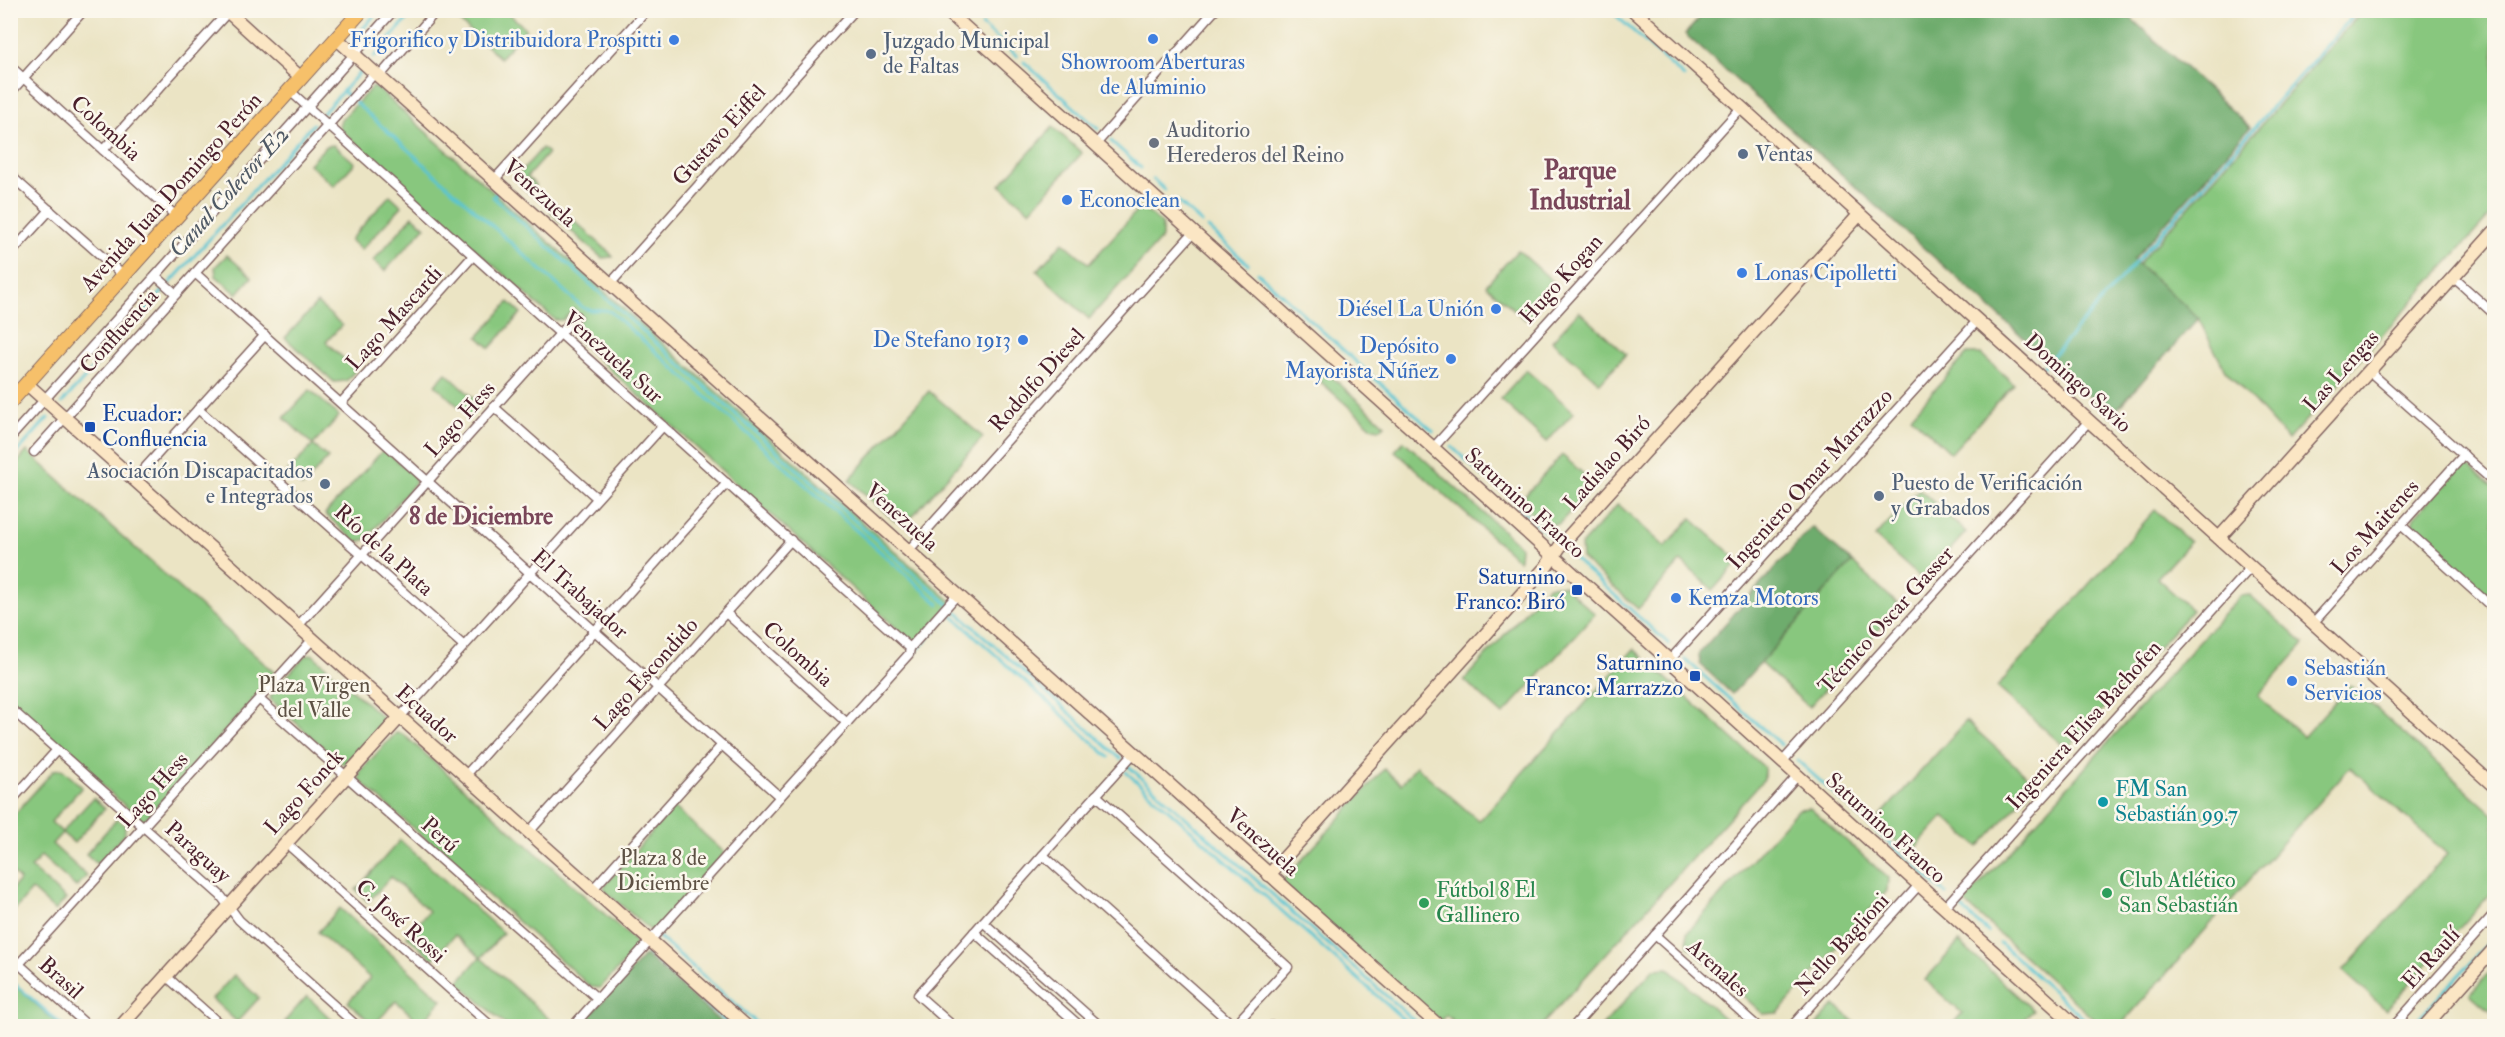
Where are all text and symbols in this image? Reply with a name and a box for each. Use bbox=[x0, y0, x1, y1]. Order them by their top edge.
place label: Frigorifico y Distribuidora Prospitti bbox=[349, 26, 662, 55]
place label: Juzgado Municipal de Faltas bbox=[882, 27, 1050, 80]
marker: Showroom Aberturas de Aluminio bbox=[1146, 32, 1160, 46]
marker: Frigorifico y Distribuidora Prospitti bbox=[667, 33, 681, 47]
marker: Juzgado Municipal de Faltas bbox=[864, 47, 878, 61]
place label: Showroom Aberturas de Aluminio bbox=[1061, 48, 1245, 101]
street label: Gustavo Eiffel bbox=[666, 78, 772, 192]
street label: Avenida Juan Domingo Perón bbox=[73, 86, 268, 298]
street label: Colombia bbox=[65, 89, 148, 168]
place label: Auditorio Herederos del Reino bbox=[1165, 116, 1344, 169]
water label: Canal Colector E2 bbox=[162, 120, 296, 264]
marker: Auditorio Herederos del Reino bbox=[1147, 136, 1161, 150]
place label: Ventas bbox=[1755, 140, 1813, 168]
marker: Ventas bbox=[1736, 147, 1750, 161]
street label: Venezuela bbox=[497, 153, 583, 234]
district label: Parque Industrial bbox=[1529, 155, 1631, 217]
place label: Econoclean bbox=[1079, 186, 1180, 214]
marker: Econoclean bbox=[1060, 193, 1074, 207]
street label: Hugo Kogan bbox=[1513, 228, 1609, 330]
place label: Lonas Cipolletti bbox=[1754, 259, 1897, 288]
street label: Lago Mascardi bbox=[340, 260, 448, 376]
marker: Lonas Cipolletti bbox=[1735, 266, 1749, 280]
street label: Confluencia bbox=[73, 282, 165, 379]
place label: Diésel La Unión bbox=[1338, 295, 1484, 323]
marker: Diésel La Unión bbox=[1489, 302, 1503, 316]
street label: Venezuela Sur bbox=[557, 305, 670, 410]
street label: Rodolfo Diesel bbox=[983, 322, 1091, 438]
street label: Las Lengas bbox=[2297, 324, 2385, 418]
place label: De Stefano 1913 bbox=[873, 326, 1011, 354]
street label: Domingo Savio bbox=[2018, 327, 2138, 439]
place label: Depósito Mayorista Núñez bbox=[1285, 332, 1439, 385]
marker: De Stefano 1913 bbox=[1016, 333, 1030, 347]
marker: Depósito Mayorista Núñez bbox=[1444, 352, 1458, 366]
street label: Lago Hess bbox=[418, 375, 502, 463]
street label: Ingeniero Omar Marrazzo bbox=[1721, 383, 1899, 575]
place label: Ecuador: Confluencia bbox=[102, 400, 208, 453]
street label: Ladislao Biró bbox=[1557, 410, 1657, 516]
marker: Ecuador: Confluencia bbox=[83, 420, 97, 434]
street label: Saturnino Franco bbox=[1459, 441, 1591, 565]
place label: Asociación Discapacitados e Integrados bbox=[86, 457, 313, 510]
place label: Puesto de Verificación y Grabados bbox=[1891, 469, 2082, 522]
street label: Los Maitenes bbox=[2325, 473, 2425, 581]
marker: Asociación Discapacitados e Integrados bbox=[318, 477, 332, 491]
street label: Venezuela bbox=[859, 477, 945, 558]
marker: Puesto de Verificación y Grabados bbox=[1872, 489, 1886, 503]
street label: Río de la Plata bbox=[328, 498, 440, 603]
district label: 8 de Diciembre bbox=[409, 501, 553, 532]
street label: Técnico Oscar Gasser bbox=[1812, 540, 1960, 700]
street label: El Trabajador bbox=[526, 543, 635, 645]
place label: Saturnino Franco: Biró bbox=[1455, 563, 1565, 616]
marker: Saturnino Franco: Biró bbox=[1570, 583, 1584, 597]
place label: Kemza Motors bbox=[1688, 584, 1819, 612]
marker: Kemza Motors bbox=[1669, 591, 1683, 605]
street label: Lago Escondido bbox=[588, 611, 704, 737]
street label: Colombia bbox=[757, 615, 840, 694]
street label: Ingeniera Elisa Bachofen bbox=[2000, 634, 2168, 816]
place label: Saturnino Franco: Marrazzo bbox=[1524, 649, 1683, 702]
place label: Sebastián Servicios bbox=[2304, 654, 2386, 707]
marker: Saturnino Franco: Marrazzo bbox=[1688, 669, 1702, 683]
park label: Plaza Virgen del Valle bbox=[258, 671, 370, 724]
marker: Sebastián Servicios bbox=[2285, 674, 2299, 688]
street label: Ecuador bbox=[390, 679, 465, 750]
street label: Lago Fonck bbox=[258, 743, 350, 841]
street label: Lago Hess bbox=[111, 746, 195, 834]
street label: Saturnino Franco bbox=[1820, 766, 1952, 890]
place label: FM San Sebastián 99.7 bbox=[2115, 775, 2238, 828]
marker: FM San Sebastián 99.7 bbox=[2096, 795, 2110, 809]
street label: Venezuela bbox=[1220, 802, 1306, 883]
street label: Perú bbox=[415, 811, 465, 859]
street label: Paraguay bbox=[159, 815, 237, 889]
park label: Plaza 8 de Diciembre bbox=[617, 844, 709, 897]
place label: Club Atlético San Sebastián bbox=[2119, 866, 2238, 919]
street label: C. José Rossi bbox=[350, 873, 452, 969]
place label: Fútbol 8 El Gallinero bbox=[1436, 876, 1536, 929]
marker: Club Atlético San Sebastián bbox=[2100, 886, 2114, 900]
street label: Nello Baglioni bbox=[1789, 887, 1895, 1001]
marker: Fútbol 8 El Gallinero bbox=[1417, 896, 1431, 910]
street label: El Raulí bbox=[2396, 920, 2468, 995]
street label: Arenales bbox=[1680, 932, 1755, 1003]
street label: Brasil bbox=[33, 951, 89, 1006]

